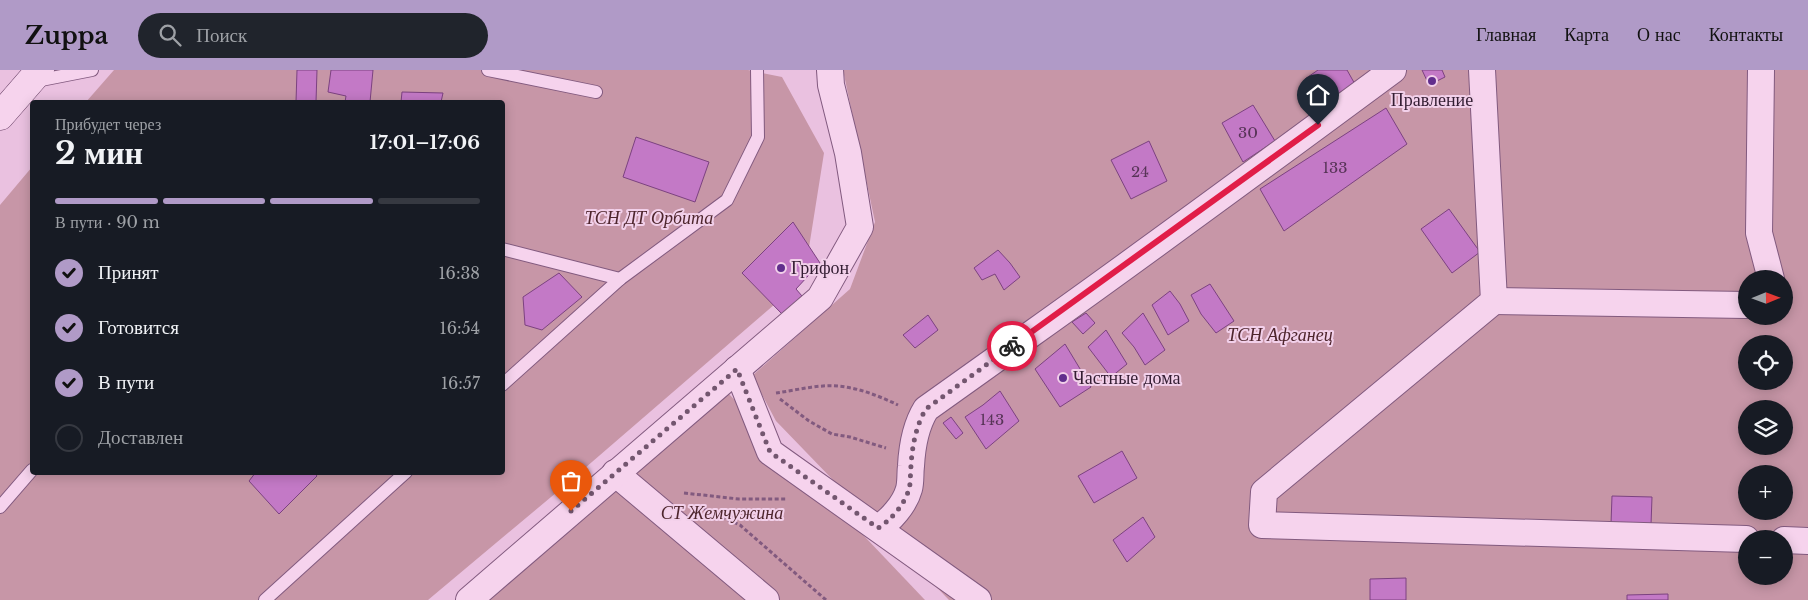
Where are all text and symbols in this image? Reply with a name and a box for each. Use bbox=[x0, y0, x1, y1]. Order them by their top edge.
search box bbox=[138, 13, 488, 58]
text: Zuppa bbox=[25, 21, 108, 50]
icon: search bbox=[156, 21, 184, 49]
text: Поиск bbox=[196, 24, 247, 47]
text: Главная bbox=[1476, 24, 1536, 46]
text: Карта bbox=[1564, 24, 1609, 46]
text: О нас bbox=[1637, 24, 1681, 46]
text: Контакты bbox=[1709, 24, 1783, 46]
pin bbox=[1297, 74, 1339, 125]
marker: Правление bbox=[1426, 75, 1438, 87]
icon: home bbox=[1304, 81, 1332, 109]
place label: Правление bbox=[1391, 89, 1473, 111]
text: Прибудет через bbox=[55, 114, 161, 134]
house number: 30 bbox=[1238, 123, 1258, 142]
text: 17:01–17:06 bbox=[369, 131, 480, 154]
text: 2 мин bbox=[55, 133, 143, 173]
house number: 133 bbox=[1322, 158, 1348, 177]
house number: 24 bbox=[1131, 162, 1149, 181]
park label: ТСН ДТ Орбита bbox=[585, 207, 713, 229]
text: В пути · 90 m bbox=[55, 212, 160, 232]
place label: Грифон bbox=[791, 257, 850, 279]
icon: check bbox=[55, 259, 83, 287]
text: Принят bbox=[98, 261, 159, 284]
marker: Грифон bbox=[775, 262, 787, 274]
text: 16:38 bbox=[438, 263, 480, 283]
north arrow bbox=[1738, 270, 1792, 325]
map controls bbox=[1738, 270, 1793, 585]
icon: check bbox=[55, 314, 83, 342]
text: Готовится bbox=[98, 316, 179, 339]
text: 16:54 bbox=[440, 318, 480, 338]
courier bbox=[987, 321, 1037, 371]
park label: ТСН Афганец bbox=[1227, 324, 1333, 346]
icon: bike bbox=[998, 332, 1026, 360]
button: locate bbox=[1738, 335, 1793, 390]
place label: Частные дома bbox=[1073, 367, 1181, 389]
icon: check bbox=[55, 369, 83, 397]
text: В пути bbox=[98, 371, 154, 394]
marker: Частные дома bbox=[1057, 372, 1069, 384]
text: 16:57 bbox=[441, 373, 480, 393]
button: layers bbox=[1738, 400, 1793, 455]
house number: 143 bbox=[980, 410, 1004, 429]
text: Доставлен bbox=[98, 426, 183, 449]
pin bbox=[550, 460, 592, 511]
button: + bbox=[1738, 465, 1793, 520]
icon: bag bbox=[557, 467, 585, 495]
park label: СТ Жемчужина bbox=[661, 502, 783, 524]
button: − bbox=[1738, 530, 1793, 585]

